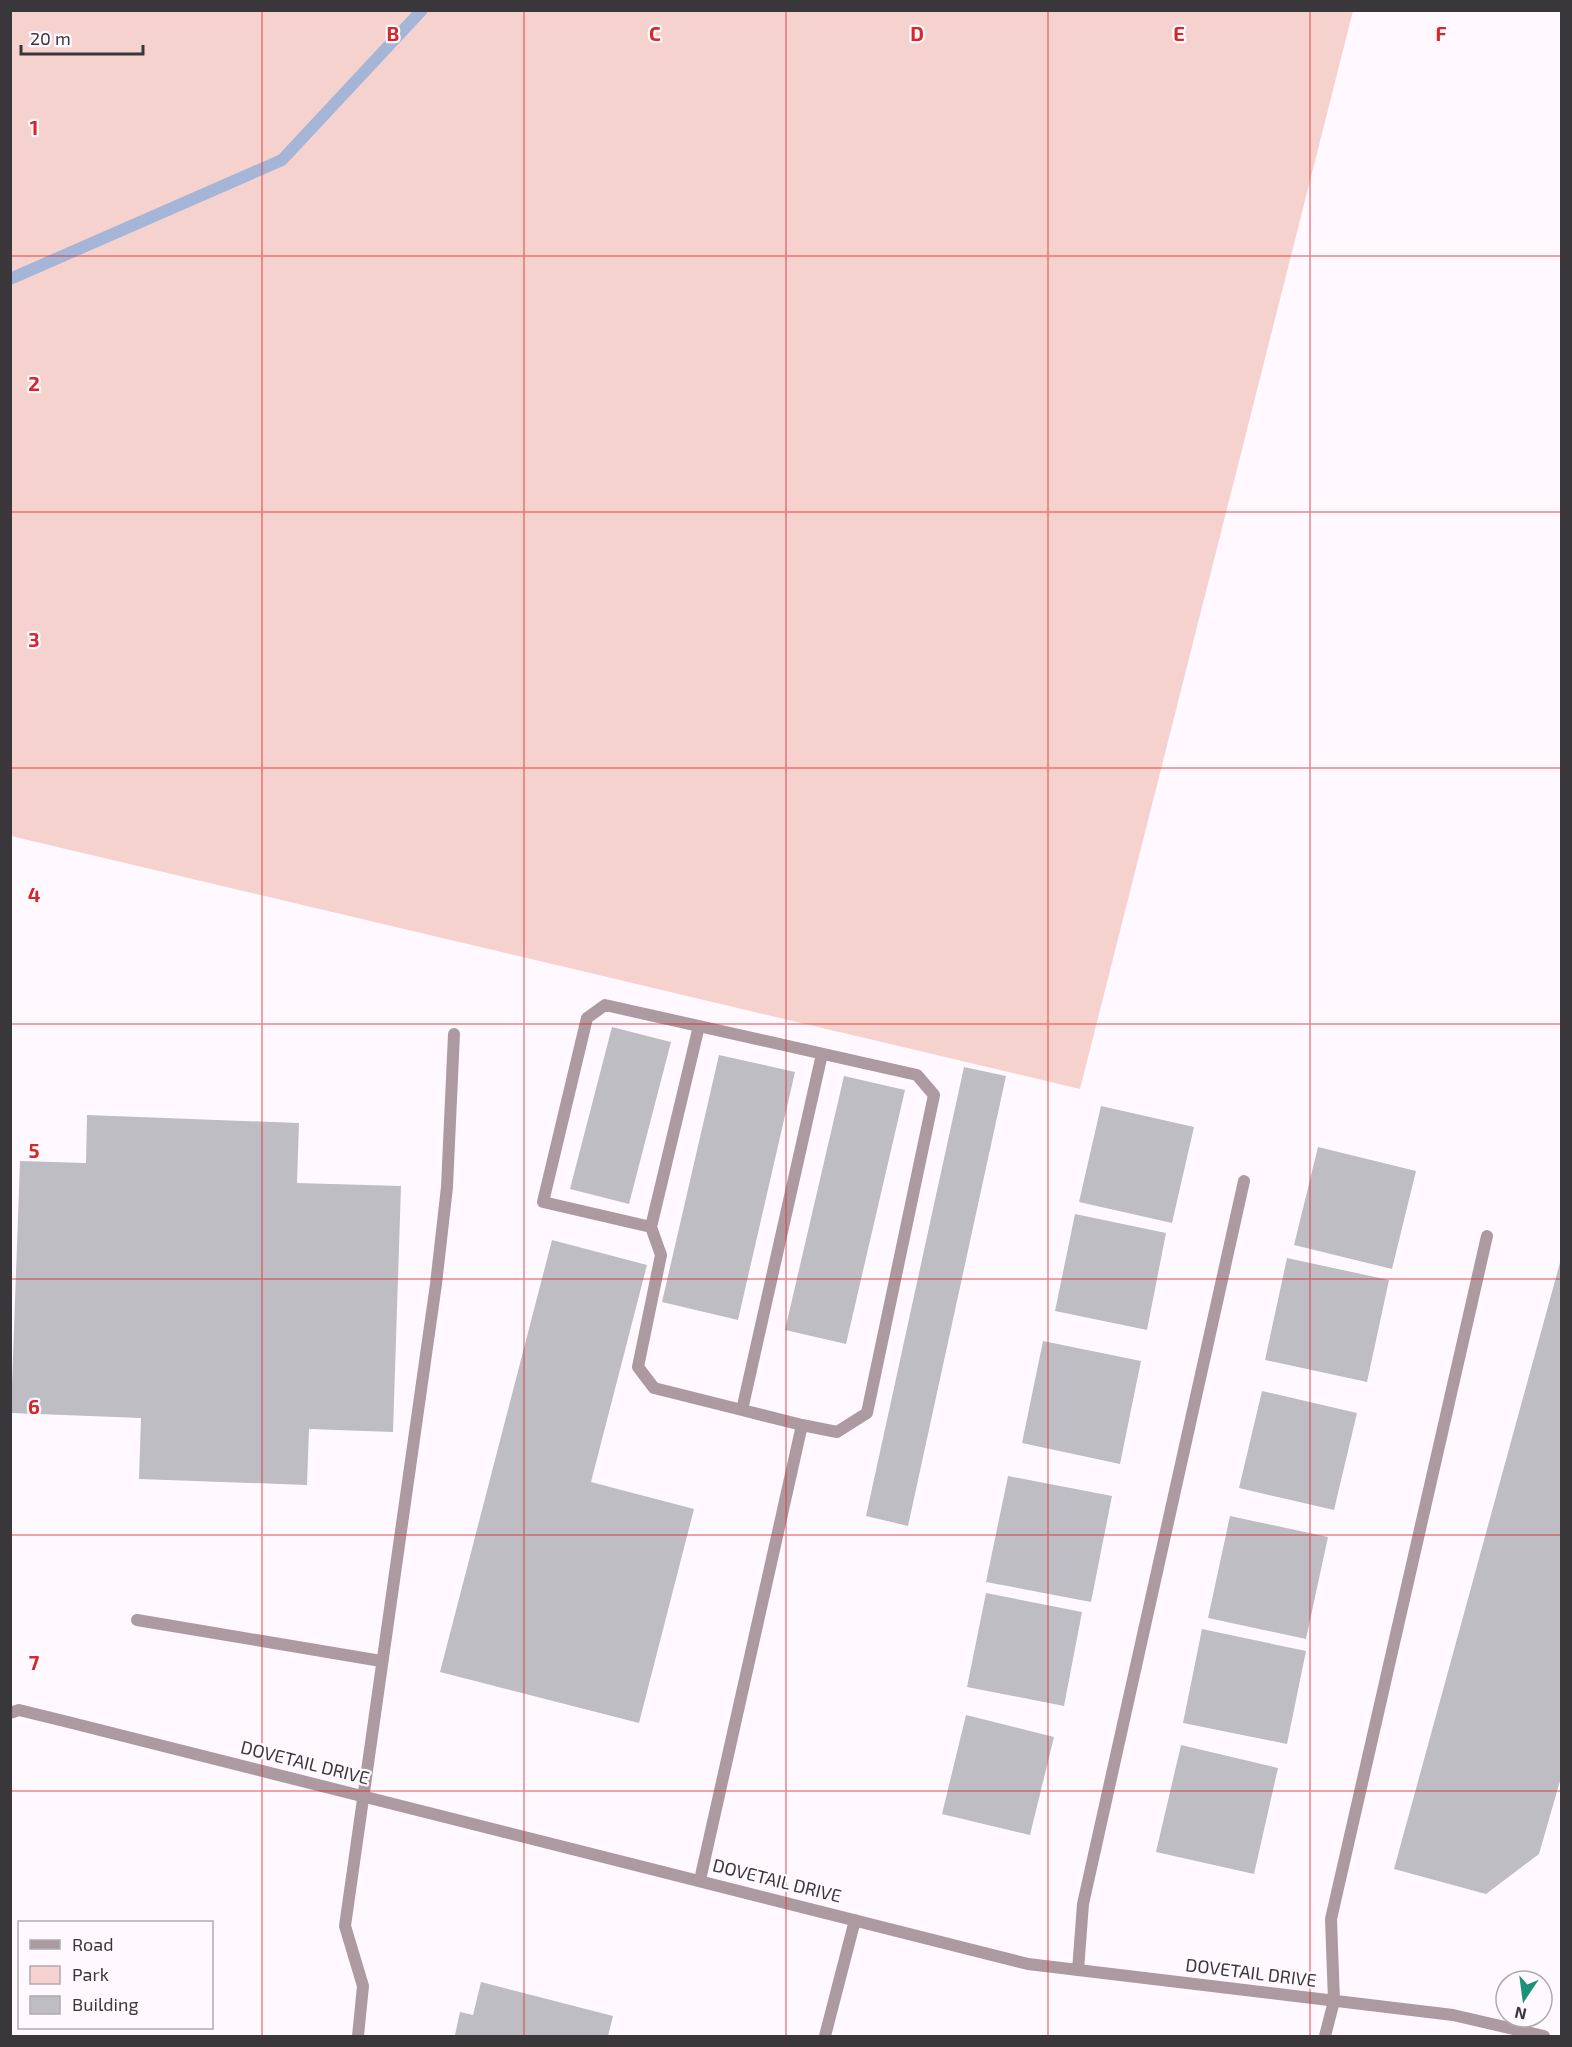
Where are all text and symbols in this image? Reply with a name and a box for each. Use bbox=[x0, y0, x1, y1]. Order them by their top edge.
scale bar bbox=[21, 18, 142, 56]
text: B bbox=[387, 21, 399, 45]
text: C bbox=[649, 21, 661, 45]
text: D bbox=[910, 21, 924, 45]
text: E bbox=[1173, 21, 1185, 45]
text: F bbox=[1435, 21, 1447, 45]
text: 20 m bbox=[30, 27, 71, 49]
text: 1 bbox=[30, 115, 38, 139]
text: 2 bbox=[28, 371, 40, 395]
text: 3 bbox=[28, 627, 40, 651]
text: 4 bbox=[28, 882, 41, 906]
text: 5 bbox=[28, 1138, 40, 1162]
text: 6 bbox=[28, 1394, 40, 1418]
text: 7 bbox=[29, 1650, 40, 1674]
street label: DOVETAIL DRIVE bbox=[239, 1735, 372, 1789]
street label: DOVETAIL DRIVE bbox=[711, 1853, 844, 1907]
legend bbox=[18, 1921, 213, 2029]
text: Road bbox=[72, 1933, 113, 1955]
street label: DOVETAIL DRIVE bbox=[1184, 1953, 1318, 1991]
text: Park bbox=[72, 1963, 109, 1985]
north arrow bbox=[1494, 1969, 1554, 2029]
text: Building bbox=[72, 1993, 139, 2015]
text: N bbox=[1513, 2004, 1528, 2025]

